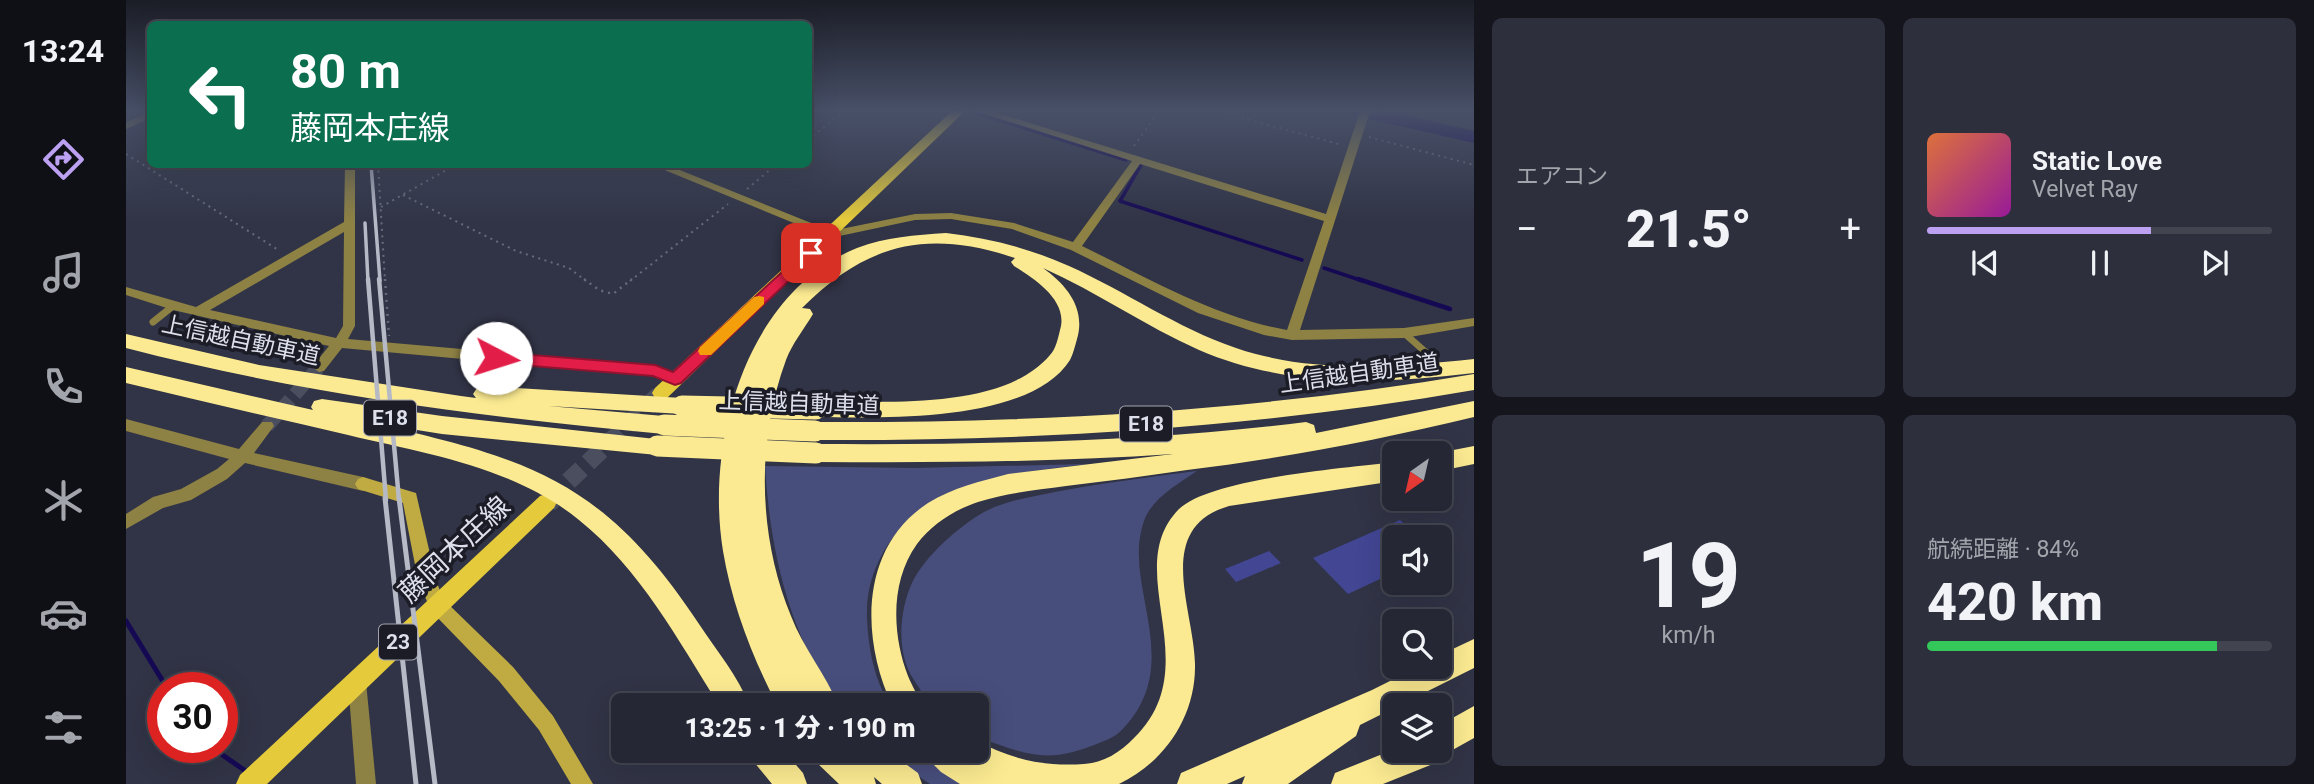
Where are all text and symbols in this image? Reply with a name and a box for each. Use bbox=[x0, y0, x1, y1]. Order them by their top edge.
text: 13:24 bbox=[22, 32, 104, 70]
text: 80 m bbox=[290, 43, 401, 100]
icon: left bbox=[175, 49, 266, 140]
text: 藤岡本庄線 bbox=[290, 109, 450, 147]
icon: directions bbox=[39, 135, 88, 184]
text: Static Love bbox=[2032, 146, 2162, 176]
text: エアコン bbox=[1516, 163, 1608, 190]
text: Velvet Ray bbox=[2032, 176, 2138, 203]
text: 21.5° bbox=[1626, 199, 1752, 260]
text: − bbox=[1516, 207, 1538, 251]
text: + bbox=[1839, 207, 1861, 251]
pin bbox=[781, 223, 841, 283]
icon: arrive bbox=[792, 234, 830, 272]
icon: previous bbox=[1966, 244, 2004, 282]
icon: pause bbox=[2081, 244, 2119, 282]
icon: next bbox=[2196, 244, 2234, 282]
icon: music bbox=[39, 248, 88, 297]
street label: 上信越自動車道 bbox=[159, 311, 322, 370]
position arrow bbox=[459, 321, 533, 395]
street label: 上信越自動車道 bbox=[1277, 349, 1441, 398]
icon: phone bbox=[39, 362, 88, 411]
street label: 上信越自動車道 bbox=[718, 387, 880, 420]
road number: E18 bbox=[364, 400, 416, 436]
road number: E18 bbox=[1120, 406, 1172, 442]
north arrow bbox=[1382, 441, 1452, 511]
map controls bbox=[1382, 441, 1452, 763]
icon: climate bbox=[39, 476, 88, 525]
street label: 藤岡本庄線 bbox=[392, 490, 517, 609]
text: 19 bbox=[1636, 523, 1741, 629]
button: sound bbox=[1382, 525, 1452, 595]
text: 航続距離 · 84% bbox=[1927, 536, 2079, 563]
text: 420 km bbox=[1927, 572, 2103, 633]
icon: car bbox=[39, 589, 88, 638]
button: search bbox=[1382, 609, 1452, 679]
text: km/h bbox=[1662, 622, 1716, 649]
road number: 23 bbox=[379, 624, 417, 660]
speed limit sign: 30 bbox=[147, 672, 238, 763]
button: layers bbox=[1382, 693, 1452, 763]
icon: filters bbox=[39, 703, 88, 752]
text: 13:25 · 1 分 · 190 m bbox=[684, 713, 916, 743]

